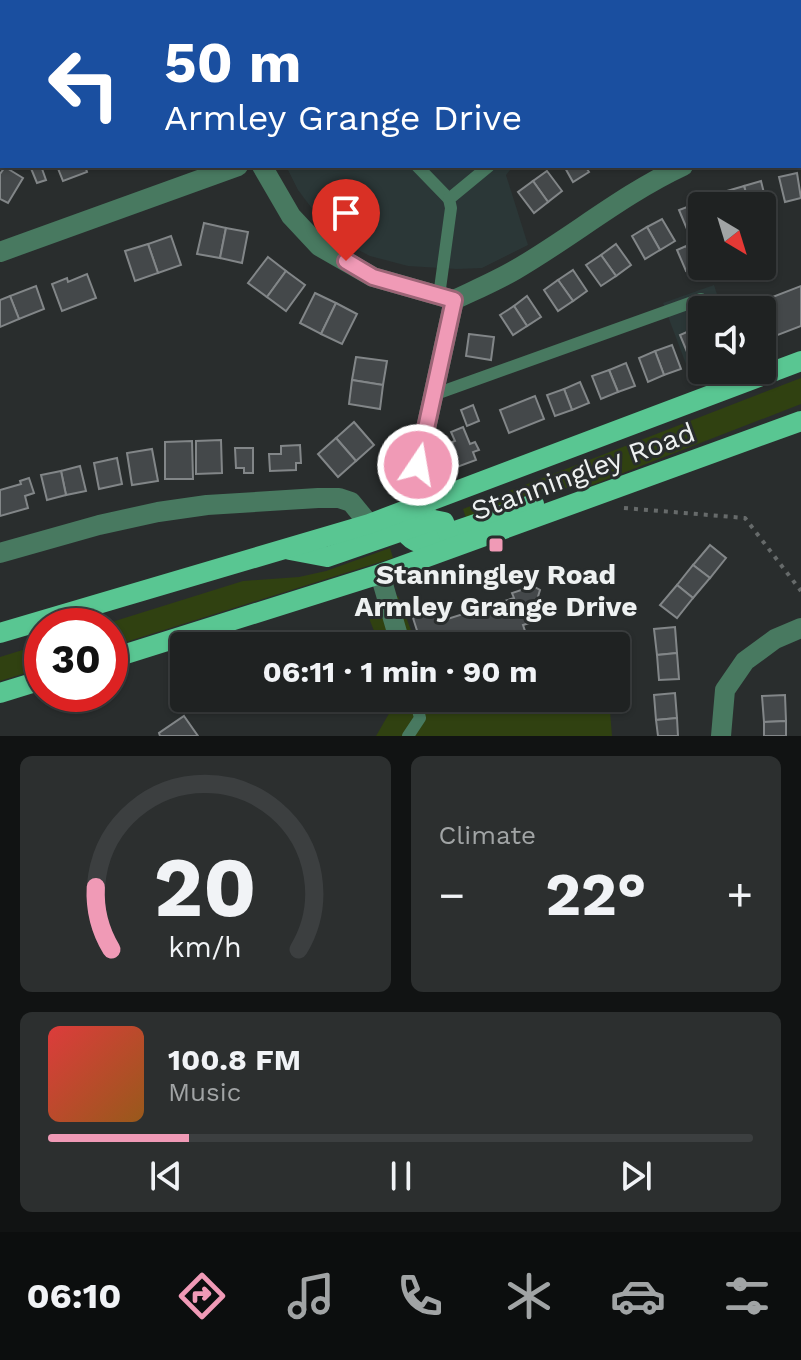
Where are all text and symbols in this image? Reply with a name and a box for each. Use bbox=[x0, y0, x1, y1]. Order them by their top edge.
text: 50 m bbox=[164, 30, 301, 96]
icon: left bbox=[32, 32, 136, 136]
text: Armley Grange Drive bbox=[164, 97, 522, 139]
pin bbox=[312, 179, 380, 261]
icon: arrive bbox=[324, 191, 368, 235]
north arrow bbox=[688, 192, 776, 280]
map controls bbox=[688, 192, 776, 384]
button: sound bbox=[688, 296, 776, 384]
street label: Stanningley Road bbox=[467, 416, 699, 527]
position arrow bbox=[376, 423, 460, 507]
marker: Stanningley Road Armley Grange Drive bbox=[487, 536, 505, 554]
place label: Stanningley Road Armley Grange Drive bbox=[355, 558, 637, 623]
speed limit sign: 30 bbox=[24, 608, 128, 712]
text: 06:11 · 1 min · 90 m bbox=[263, 654, 537, 689]
text: Climate bbox=[439, 820, 536, 850]
text: 20 bbox=[154, 839, 257, 936]
text: 22° bbox=[545, 859, 646, 930]
text: − bbox=[439, 869, 465, 921]
text: + bbox=[726, 869, 753, 921]
text: km/h bbox=[168, 930, 242, 964]
text: 100.8 FM bbox=[168, 1042, 301, 1077]
text: Music bbox=[168, 1077, 241, 1107]
icon: previous bbox=[144, 1154, 188, 1198]
icon: pause bbox=[379, 1154, 423, 1198]
icon: next bbox=[614, 1154, 658, 1198]
icon: directions bbox=[174, 1268, 230, 1324]
icon: music bbox=[283, 1268, 339, 1324]
icon: phone bbox=[392, 1268, 448, 1324]
icon: climate bbox=[501, 1268, 557, 1324]
icon: car bbox=[610, 1268, 666, 1324]
icon: filters bbox=[719, 1268, 775, 1324]
text: 06:10 bbox=[26, 1275, 121, 1317]

